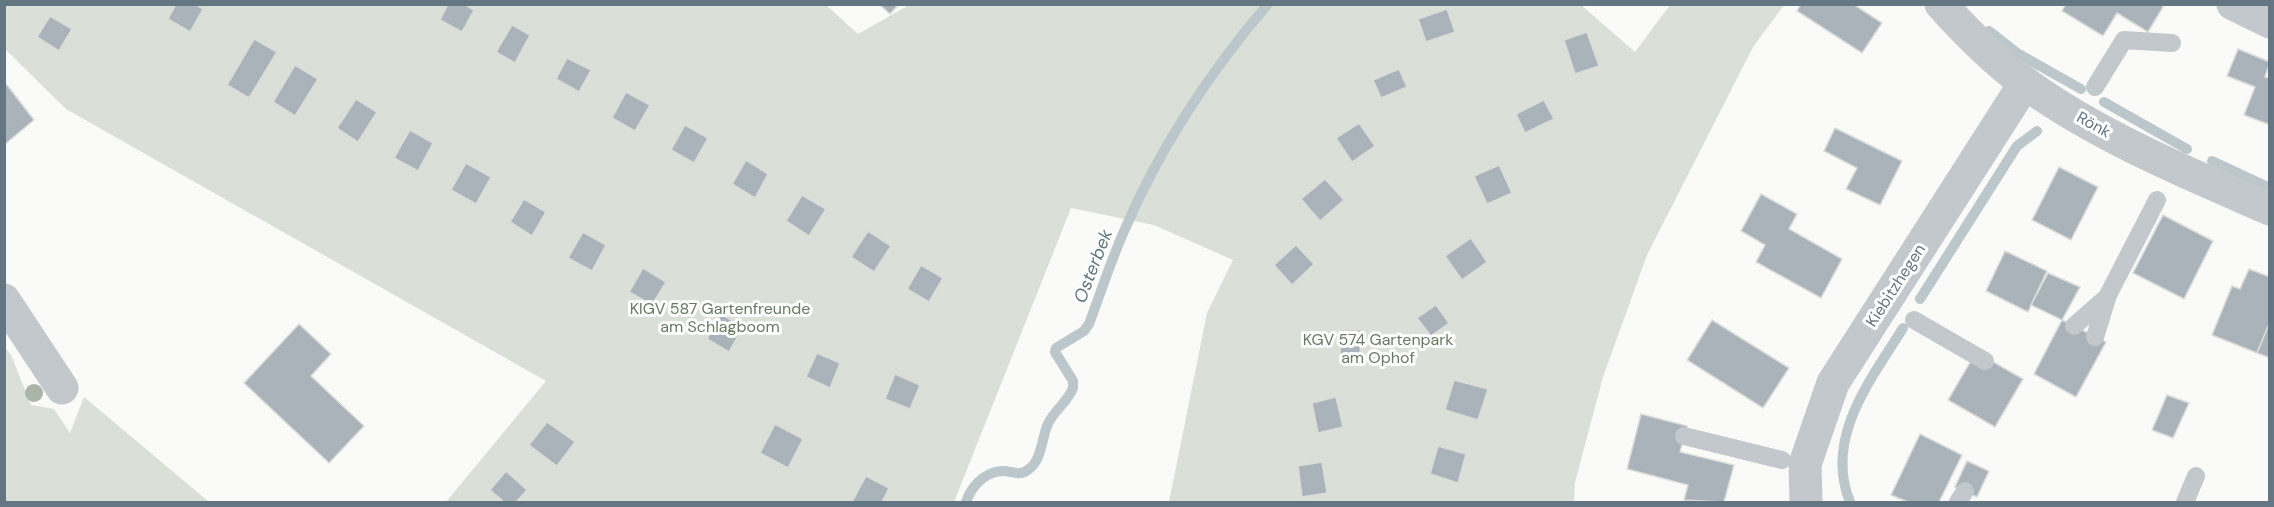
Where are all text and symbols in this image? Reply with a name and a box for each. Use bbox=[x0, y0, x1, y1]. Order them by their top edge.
street label: Rönk bbox=[2073, 107, 2114, 142]
water label: Osterbek bbox=[1068, 225, 1118, 306]
street label: Kiebitzhegen bbox=[1861, 240, 1930, 331]
park label: KlGV 587 Gartenfreunde am Schlagboom bbox=[630, 298, 810, 337]
park label: KGV 574 Gartenpark am Ophof bbox=[1303, 329, 1453, 368]

